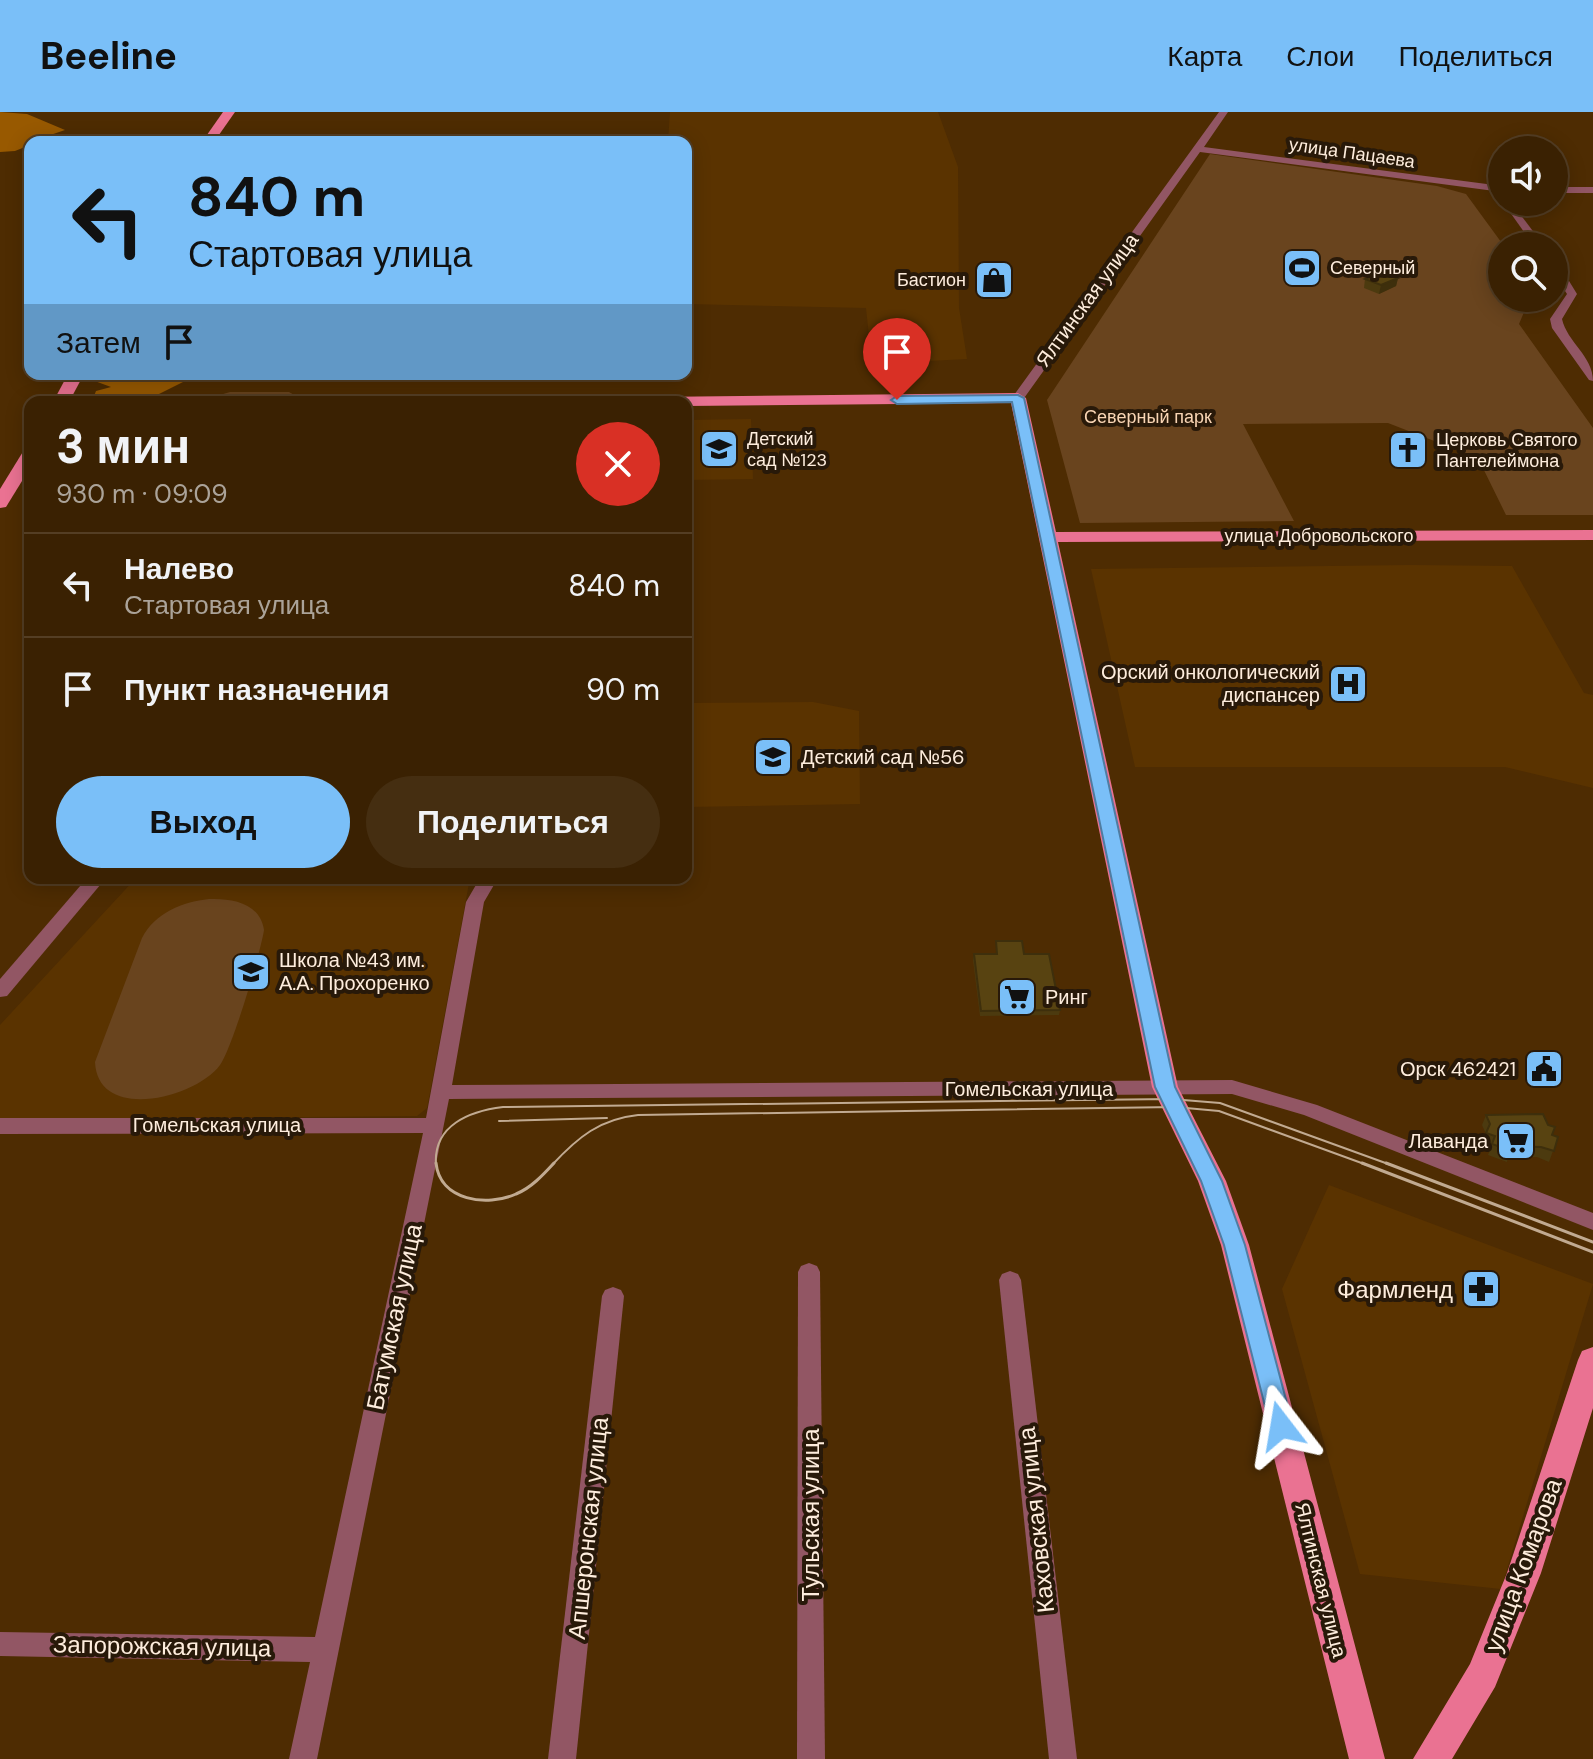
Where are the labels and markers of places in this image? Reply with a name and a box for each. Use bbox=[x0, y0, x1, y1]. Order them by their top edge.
sports icon: Северный bbox=[1281, 247, 1323, 289]
place label: Северный bbox=[1330, 256, 1415, 280]
shop icon: Бастион bbox=[973, 259, 1015, 301]
place label: Бастион bbox=[897, 268, 966, 292]
pin bbox=[863, 318, 931, 400]
place label: Детский сад №123 bbox=[747, 427, 827, 472]
school or university icon: Детский сад №123 bbox=[698, 428, 740, 470]
place label: Церковь Святого Пантелеймона bbox=[1436, 428, 1578, 473]
church icon: Церковь Святого Пантелеймона bbox=[1387, 429, 1429, 471]
place label: Орский онкологический диспансер bbox=[1101, 659, 1320, 708]
hospital icon: Орский онкологический диспансер bbox=[1327, 663, 1369, 705]
school or university icon: Детский сад №56 bbox=[752, 736, 794, 778]
place label: Детский сад №56 bbox=[801, 744, 965, 770]
place label: Школа №43 им. А.А. Прохоренко bbox=[279, 947, 430, 996]
school or university icon: Школа №43 им. А.А. Прохоренко bbox=[230, 951, 272, 993]
supermarket icon: Ринг bbox=[996, 976, 1038, 1018]
place label: Ринг bbox=[1045, 984, 1088, 1010]
public building icon: Орск 462421 bbox=[1523, 1048, 1565, 1090]
place label: Орск 462421 bbox=[1400, 1056, 1516, 1082]
supermarket icon: Лаванда bbox=[1495, 1120, 1537, 1162]
place label: Лаванда bbox=[1408, 1128, 1489, 1154]
pharmacy icon: Фармленд bbox=[1460, 1268, 1502, 1310]
place label: Фармленд bbox=[1337, 1274, 1453, 1305]

